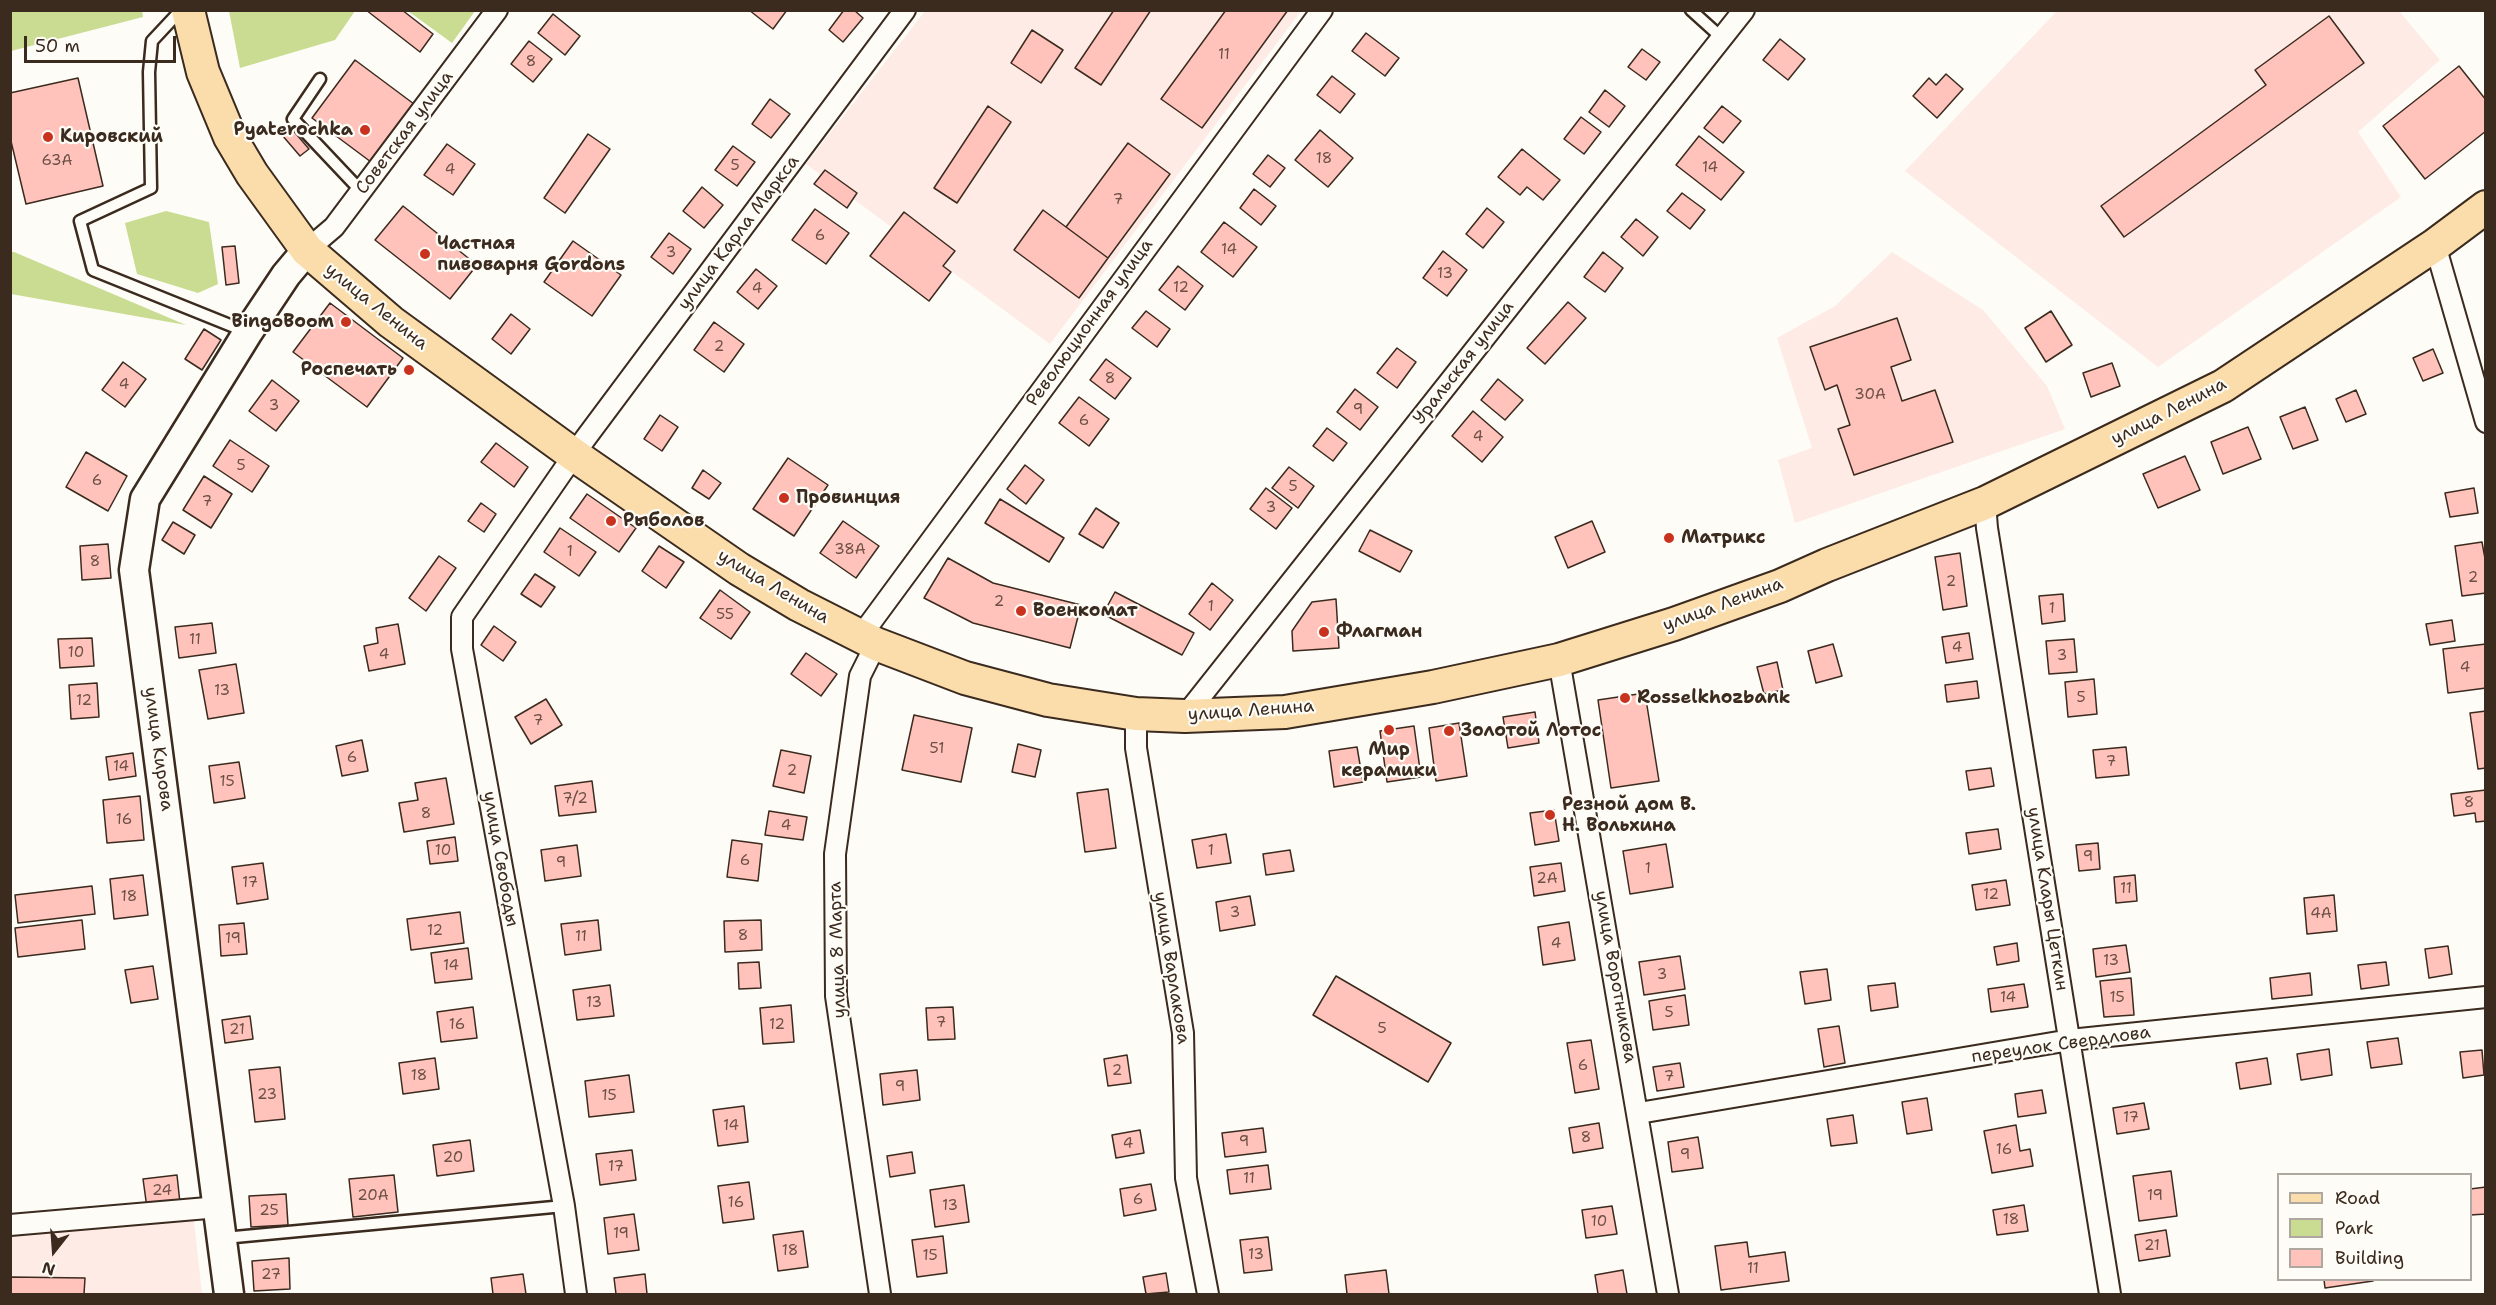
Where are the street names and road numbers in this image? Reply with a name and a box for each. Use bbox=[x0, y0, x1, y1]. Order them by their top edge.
street label: Советская улица bbox=[352, 67, 458, 199]
street label: улица Карла Маркса bbox=[674, 151, 804, 315]
street label: Революционная улица bbox=[1022, 235, 1158, 411]
street label: улица Ленина bbox=[320, 259, 432, 355]
street label: Уральская улица bbox=[1409, 297, 1519, 429]
street label: улица Ленина bbox=[2108, 374, 2230, 450]
street label: улица Ленина bbox=[713, 545, 833, 629]
street label: улица Ленина bbox=[1660, 573, 1786, 637]
street label: улица Кирова bbox=[139, 686, 177, 812]
street label: улица Ленина bbox=[1187, 696, 1315, 726]
street label: улица Свободы bbox=[477, 790, 523, 928]
street label: улица Клары Цеткин bbox=[2022, 806, 2072, 992]
street label: улица 8 Марта bbox=[825, 881, 851, 1019]
street label: улица Воротникова bbox=[1589, 889, 1641, 1065]
street label: улица Варлакова bbox=[1148, 890, 1194, 1046]
street label: переулок Свердлова bbox=[1970, 1022, 2152, 1068]

